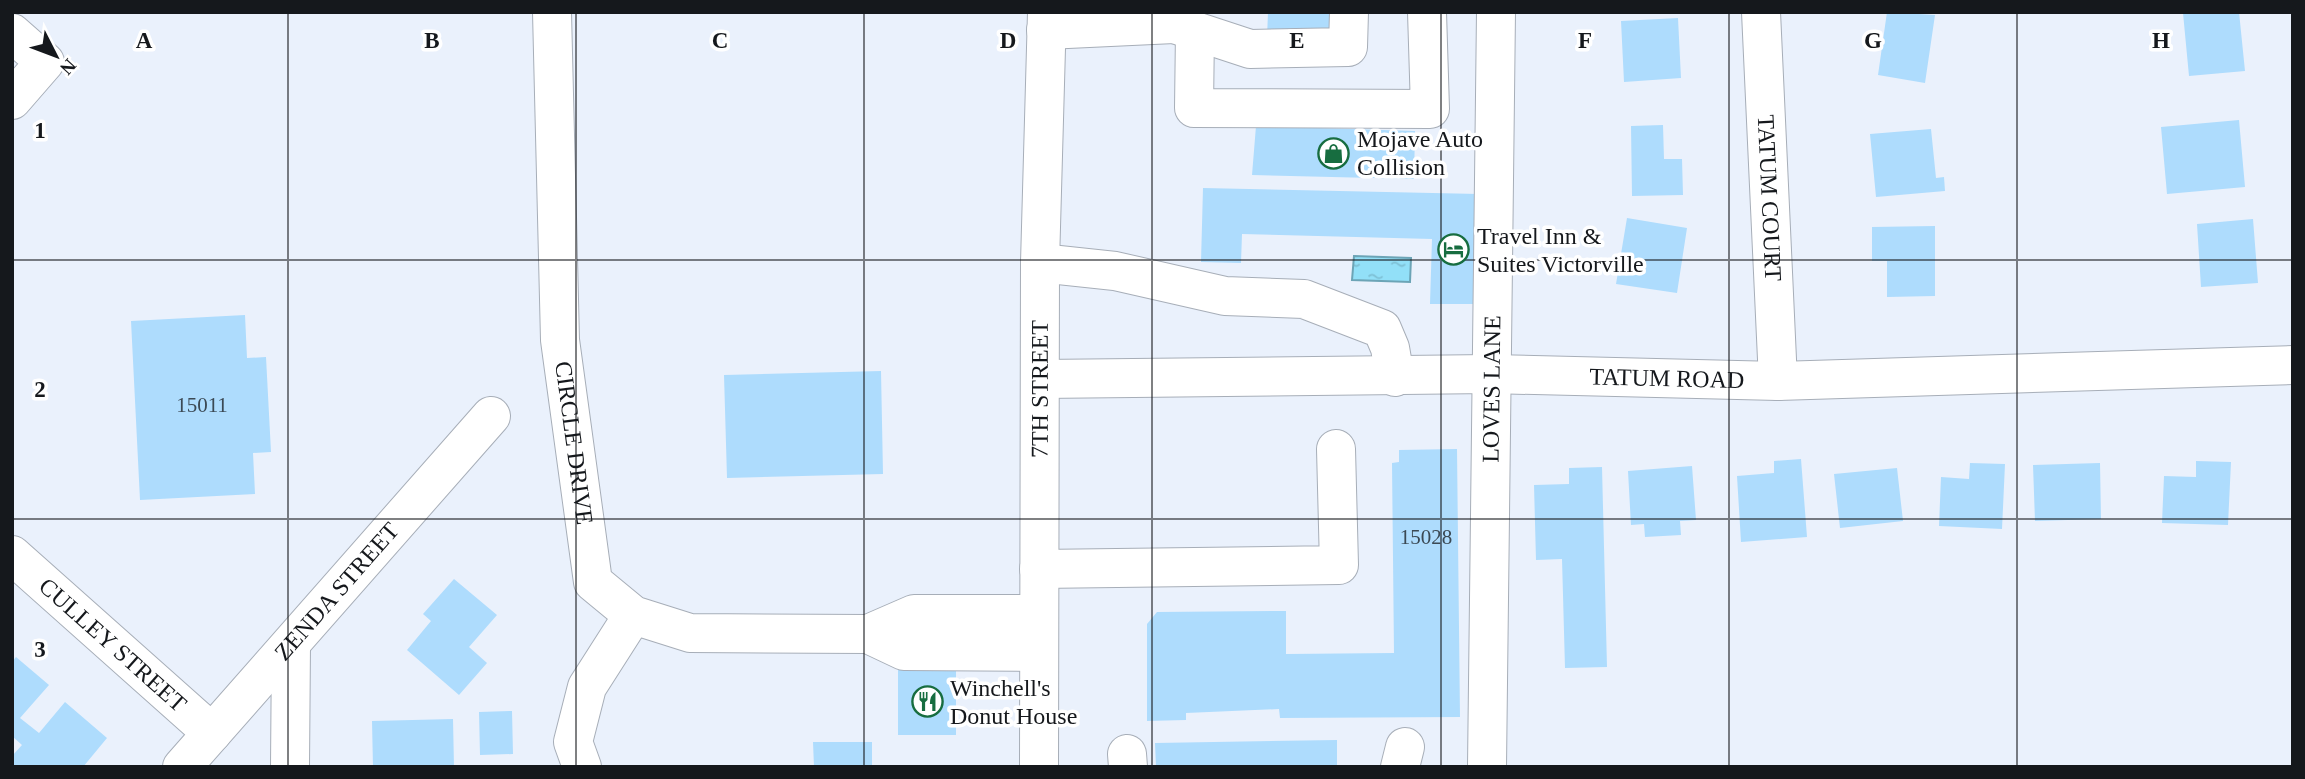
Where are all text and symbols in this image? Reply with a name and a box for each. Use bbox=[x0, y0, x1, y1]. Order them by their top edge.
north arrow bbox=[21, 21, 91, 91]
text: A bbox=[136, 28, 153, 53]
text: B bbox=[424, 28, 440, 53]
text: C bbox=[712, 28, 728, 53]
text: D bbox=[1000, 28, 1016, 53]
text: E bbox=[1289, 28, 1305, 53]
text: F bbox=[1578, 28, 1592, 53]
text: G bbox=[1864, 28, 1882, 53]
text: H bbox=[2152, 28, 2170, 53]
text: N bbox=[56, 55, 81, 79]
street label: TATUM COURT bbox=[1753, 114, 1786, 282]
text: 1 bbox=[34, 118, 46, 143]
place label: Mojave Auto Collision bbox=[1357, 126, 1483, 180]
shop icon: Mojave Auto Collision bbox=[1317, 136, 1351, 170]
place label: Travel Inn & Suites Victorville bbox=[1477, 223, 1644, 277]
hotel icon: Travel Inn & Suites Victorville bbox=[1437, 233, 1471, 267]
street label: LOVES LANE bbox=[1478, 315, 1505, 463]
street label: 7TH STREET bbox=[1027, 320, 1053, 458]
street label: CIRCLE DRIVE bbox=[550, 360, 598, 526]
street label: TATUM ROAD bbox=[1589, 363, 1745, 393]
text: 2 bbox=[34, 377, 46, 402]
house number: 15011 bbox=[176, 393, 228, 417]
street label: ZENDA STREET bbox=[269, 517, 404, 665]
house number: 15028 bbox=[1400, 525, 1452, 549]
street label: CULLEY STREET bbox=[34, 573, 192, 717]
text: 3 bbox=[34, 637, 46, 662]
place label: Winchell's Donut House bbox=[950, 675, 1077, 729]
restaurant icon: Winchell's Donut House bbox=[910, 685, 944, 719]

